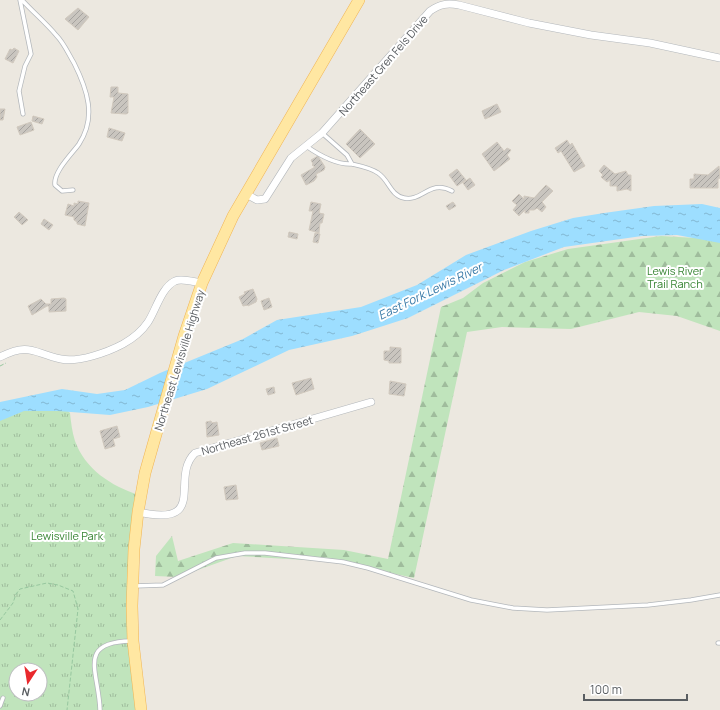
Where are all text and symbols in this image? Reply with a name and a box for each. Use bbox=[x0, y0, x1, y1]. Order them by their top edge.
street label: Northeast Gren Fels Drive bbox=[335, 11, 431, 118]
water label: East Fork Lewis River bbox=[375, 258, 486, 324]
park label: Lewis River Trail Ranch bbox=[647, 263, 703, 291]
street label: Northeast Lewisville Highway bbox=[150, 287, 208, 432]
street label: Northeast 261st Street bbox=[199, 412, 315, 458]
park label: Lewisville Park bbox=[31, 528, 104, 543]
north arrow bbox=[8, 662, 48, 702]
scale bar bbox=[584, 676, 687, 702]
text: 100 m bbox=[590, 681, 622, 698]
text: N bbox=[20, 684, 31, 700]

